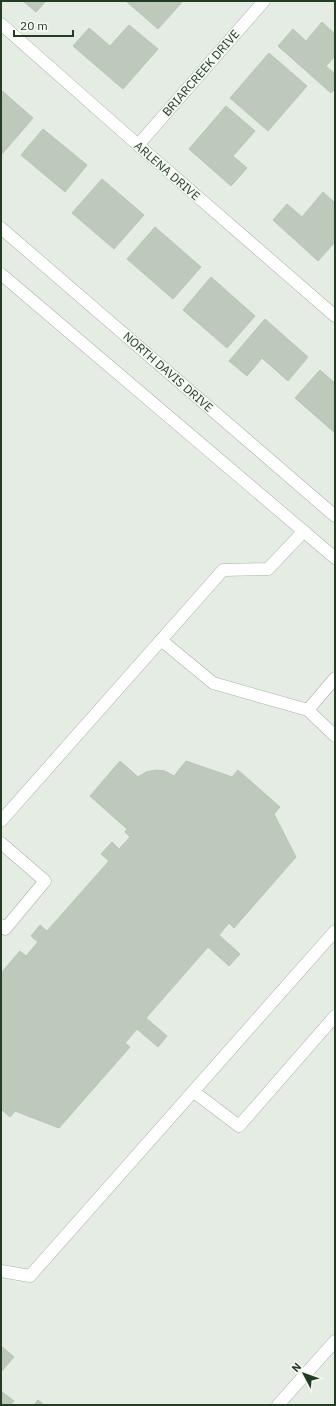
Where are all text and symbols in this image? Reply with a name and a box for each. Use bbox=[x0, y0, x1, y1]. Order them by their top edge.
scale bar bbox=[14, 12, 73, 38]
text: 20 m bbox=[20, 18, 48, 33]
street label: BRIARCREEK DRIVE bbox=[159, 26, 242, 119]
street label: ARLENA DRIVE bbox=[131, 138, 203, 203]
street label: NORTH DAVIS DRIVE bbox=[120, 328, 216, 415]
north arrow bbox=[284, 1354, 324, 1394]
text: N bbox=[289, 1360, 304, 1375]

